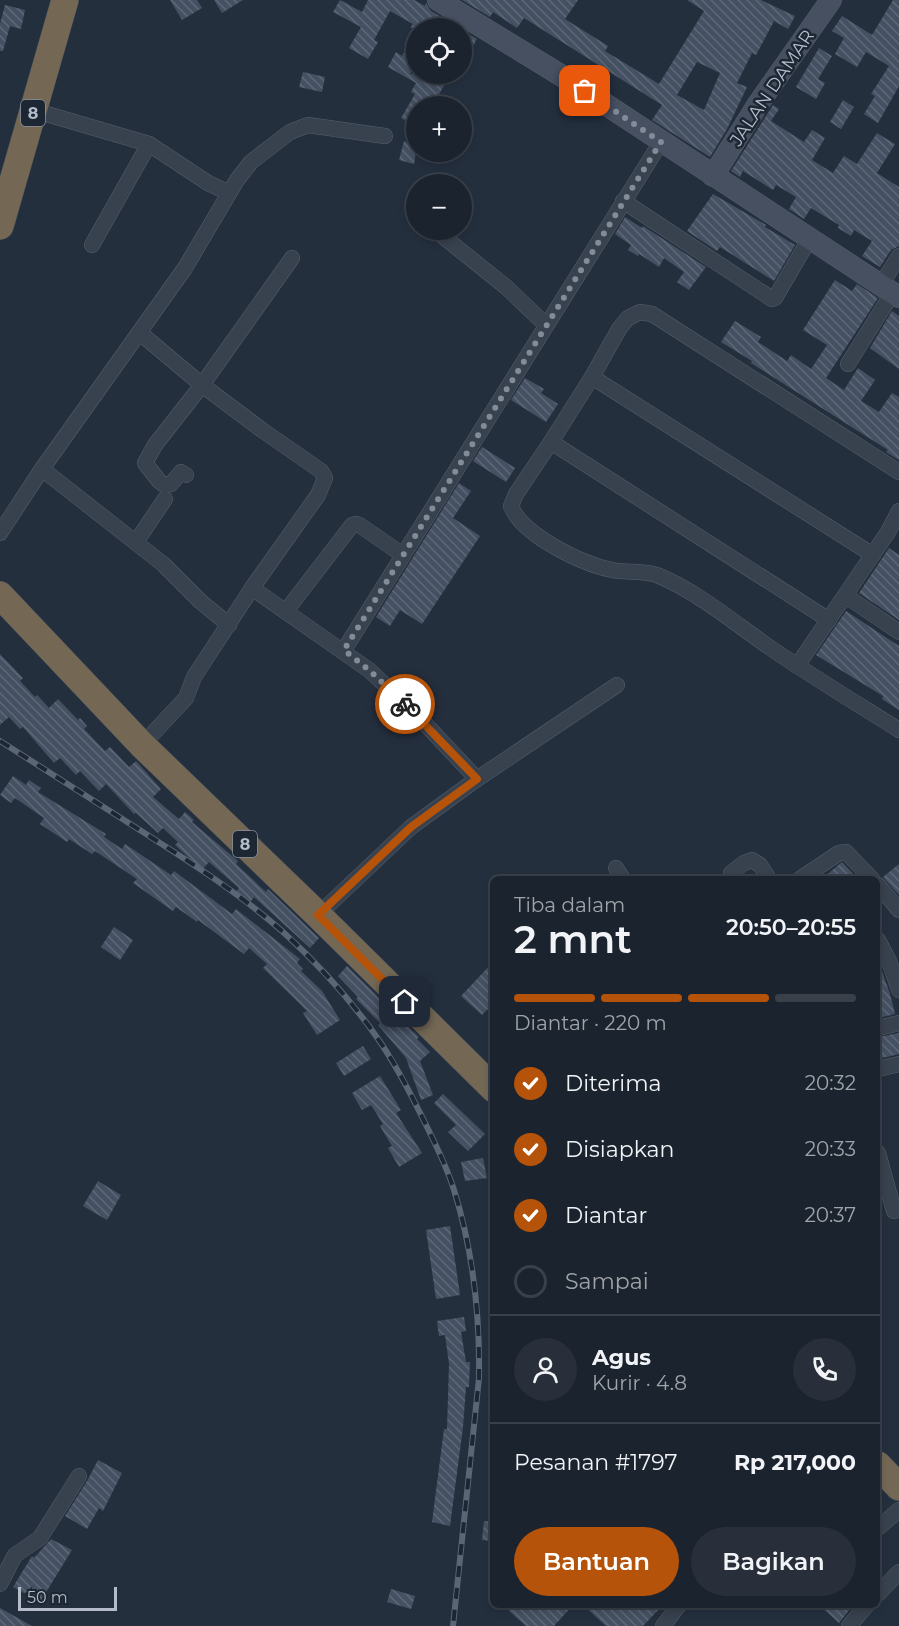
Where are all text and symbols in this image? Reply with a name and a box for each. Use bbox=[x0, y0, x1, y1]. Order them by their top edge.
map controls bbox=[406, 18, 472, 240]
button: locate bbox=[406, 18, 472, 84]
street label: JALAN DAMAR bbox=[725, 26, 819, 151]
pin bbox=[559, 65, 610, 116]
icon: bag bbox=[568, 74, 601, 107]
button: + bbox=[406, 96, 472, 162]
road number: 8 bbox=[21, 100, 45, 126]
button: − bbox=[406, 174, 472, 240]
courier bbox=[375, 674, 435, 734]
icon: bike bbox=[389, 688, 422, 721]
road number: 8 bbox=[233, 831, 257, 857]
text: Tiba dalam bbox=[514, 893, 625, 917]
text: 20:50–20:55 bbox=[726, 914, 856, 941]
text: 2 mnt bbox=[514, 915, 632, 963]
pin bbox=[379, 976, 430, 1027]
icon: home bbox=[388, 985, 421, 1018]
text: Diantar · 220 m bbox=[514, 1011, 667, 1035]
icon: check bbox=[514, 1067, 547, 1100]
text: Diterima bbox=[565, 1070, 662, 1097]
text: 20:32 bbox=[805, 1071, 856, 1095]
icon: check bbox=[514, 1133, 547, 1166]
text: Disiapkan bbox=[565, 1136, 674, 1163]
text: 20:33 bbox=[805, 1137, 856, 1161]
icon: check bbox=[514, 1199, 547, 1232]
text: Diantar bbox=[565, 1202, 647, 1229]
text: 20:37 bbox=[804, 1203, 856, 1227]
text: Sampai bbox=[565, 1268, 649, 1295]
button: person bbox=[514, 1338, 577, 1401]
button: phone bbox=[793, 1338, 856, 1401]
text: Agus bbox=[592, 1344, 651, 1371]
text: Kurir · 4.8 bbox=[592, 1371, 687, 1395]
text: Pesanan #1797 bbox=[514, 1449, 677, 1476]
text: Rp 217,000 bbox=[734, 1449, 856, 1476]
button: Bantuan bbox=[514, 1527, 679, 1596]
button: Bagikan bbox=[691, 1527, 856, 1596]
scale bar bbox=[18, 1584, 117, 1612]
text: 50 m bbox=[27, 1588, 68, 1607]

